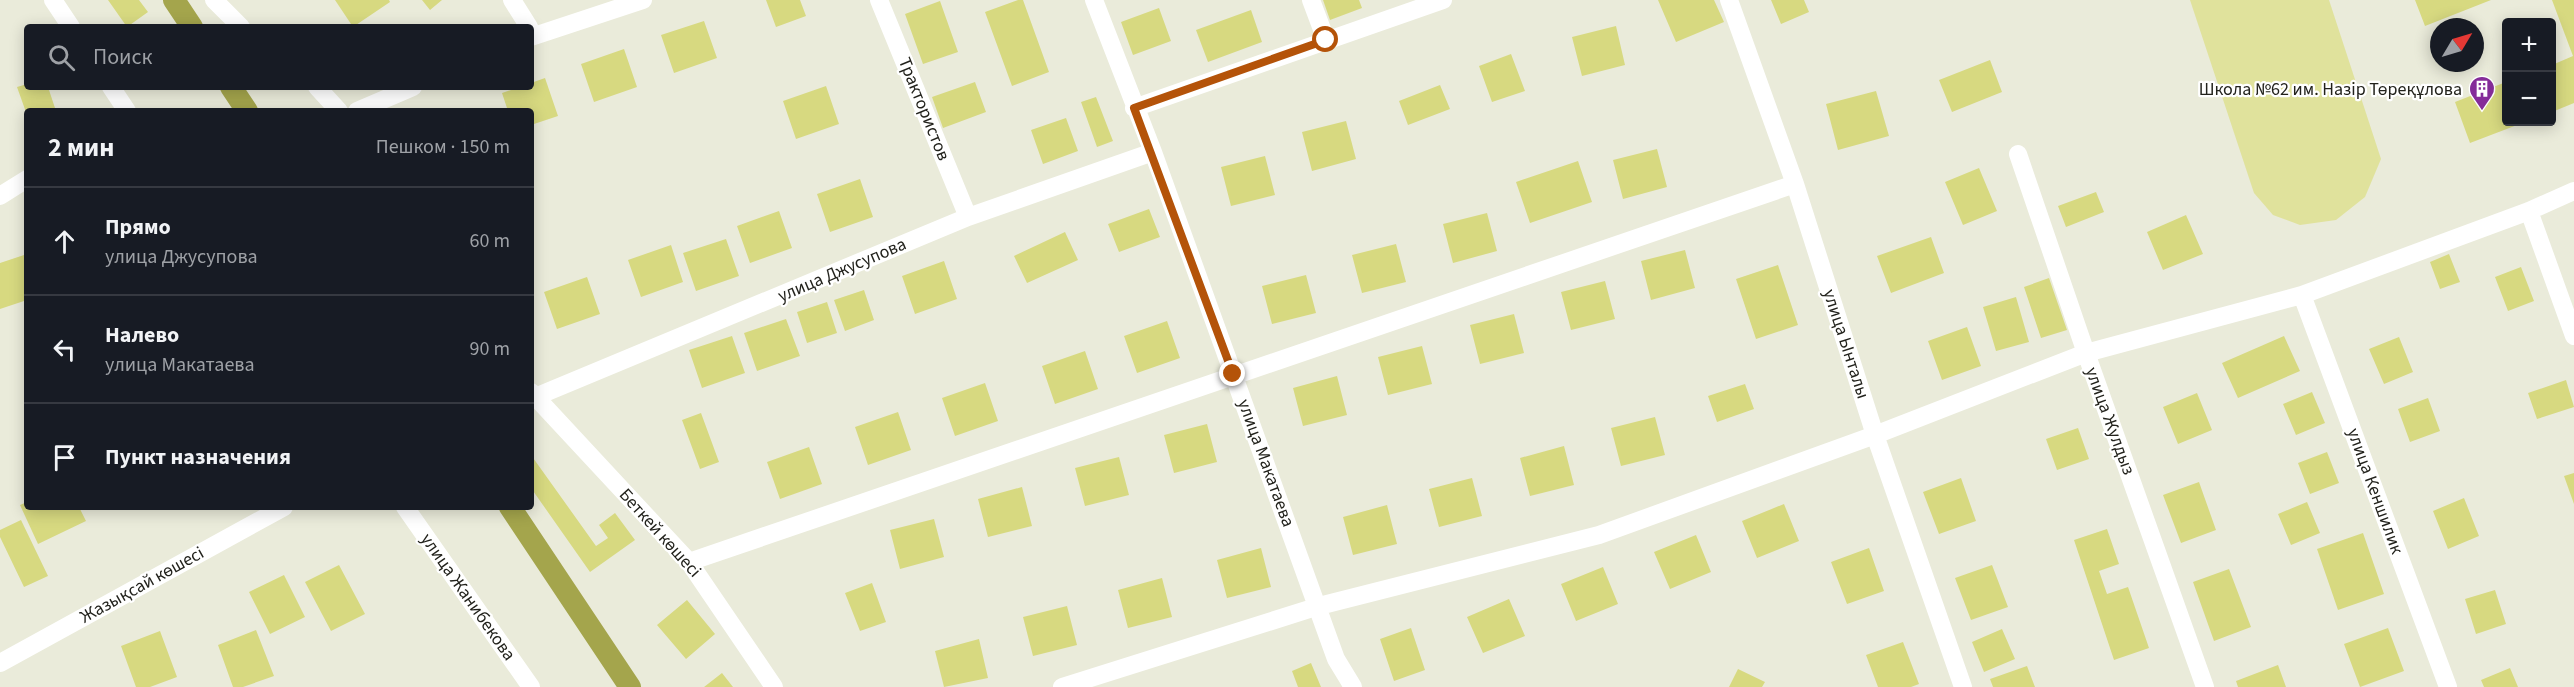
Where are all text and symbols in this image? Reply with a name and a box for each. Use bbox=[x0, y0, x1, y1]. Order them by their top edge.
north arrow bbox=[2430, 18, 2484, 72]
map controls bbox=[2502, 18, 2556, 126]
button: + bbox=[2502, 18, 2556, 72]
search box bbox=[24, 24, 534, 90]
route start bbox=[1312, 26, 1338, 52]
icon: search bbox=[45, 41, 78, 74]
text: Поиск bbox=[93, 41, 152, 73]
street label: Трактористов bbox=[892, 54, 956, 164]
button: − bbox=[2502, 72, 2556, 126]
building icon: Школа №62 им. Назір Төреқұлова bbox=[2467, 74, 2497, 112]
place label: Школа №62 им. Назір Төреқұлова bbox=[2199, 77, 2462, 102]
text: 2 мин bbox=[48, 129, 114, 166]
text: Пешком · 150 m bbox=[376, 133, 510, 161]
text: Прямо bbox=[105, 211, 171, 243]
icon: ahead bbox=[48, 225, 81, 258]
text: 60 m bbox=[470, 227, 510, 255]
street label: улица Джусупова bbox=[774, 232, 910, 308]
text: улица Джусупова bbox=[105, 243, 258, 271]
street label: улица Ынталы bbox=[1817, 286, 1875, 402]
text: Налево bbox=[105, 319, 179, 351]
icon: left bbox=[48, 333, 81, 366]
text: 90 m bbox=[470, 335, 510, 363]
text: улица Макатаева bbox=[105, 351, 255, 379]
route end bbox=[1219, 360, 1245, 386]
street label: улица Жулдыз bbox=[2079, 364, 2141, 478]
street label: улица Макатаева bbox=[1231, 395, 1301, 531]
street label: улица Кеншилик bbox=[2341, 425, 2409, 558]
icon: arrive bbox=[48, 441, 81, 474]
text: Пункт назначения bbox=[105, 441, 291, 473]
street label: Беткей көшесі bbox=[613, 483, 707, 583]
street label: улица Жанибекова bbox=[415, 528, 521, 666]
street label: Жазықсай көшесі bbox=[75, 541, 209, 629]

